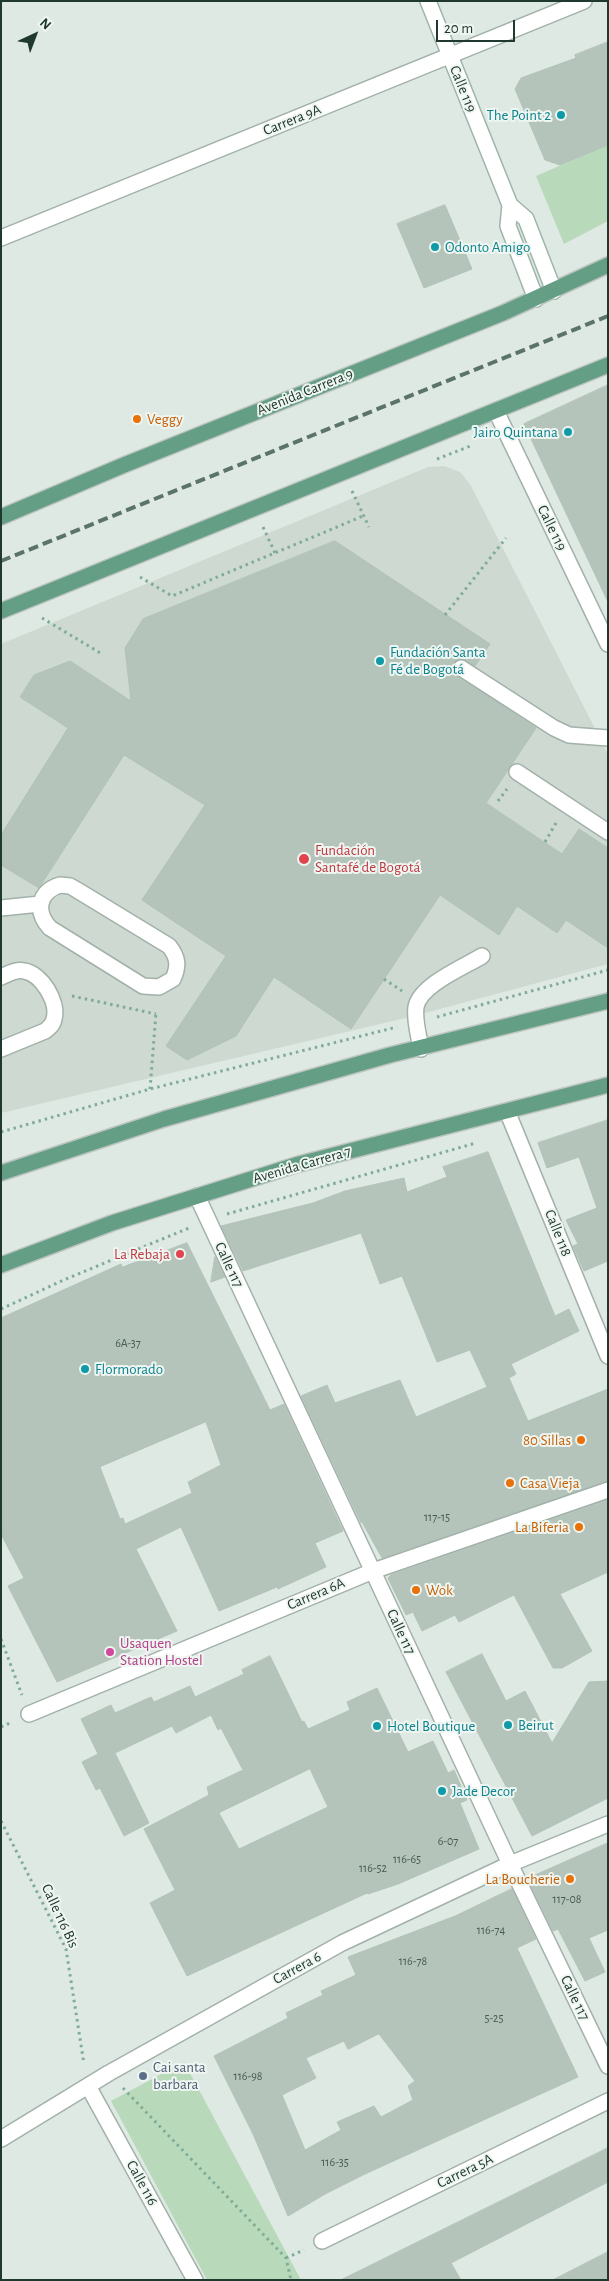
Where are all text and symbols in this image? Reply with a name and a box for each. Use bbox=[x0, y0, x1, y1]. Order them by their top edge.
north arrow bbox=[10, 10, 60, 60]
scale bar bbox=[439, 10, 518, 42]
text: N bbox=[37, 16, 54, 32]
text: 20 m bbox=[444, 21, 473, 36]
street label: Calle 119 bbox=[445, 63, 481, 115]
street label: Carrera 9A bbox=[260, 100, 324, 140]
place label: The Point 2 bbox=[487, 106, 551, 124]
marker: The Point 2 bbox=[555, 109, 567, 121]
place label: Odonto Amigo bbox=[445, 238, 530, 256]
marker: Odonto Amigo bbox=[429, 241, 441, 253]
street label: Avenida Carrera 9 bbox=[254, 364, 356, 420]
place label: Veggy bbox=[147, 410, 183, 428]
marker: Veggy bbox=[131, 413, 143, 425]
place label: Jairo Quintana bbox=[474, 423, 558, 441]
marker: Jairo Quintana bbox=[562, 426, 574, 438]
street label: Calle 119 bbox=[533, 502, 571, 554]
place label: Fundación Santa Fé de Bogotá bbox=[390, 643, 486, 678]
marker: Fundación Santa Fé de Bogotá bbox=[374, 655, 386, 667]
place label: Fundación Santafé de Bogotá bbox=[315, 841, 420, 876]
marker: Fundación Santafé de Bogotá bbox=[297, 852, 311, 866]
street label: Avenida Carrera 7 bbox=[251, 1142, 353, 1188]
street label: Calle 118 bbox=[540, 1207, 576, 1259]
street label: Calle 117 bbox=[211, 1239, 247, 1291]
place label: La Rebaja bbox=[114, 1245, 170, 1263]
marker: La Rebaja bbox=[174, 1248, 186, 1260]
house number: 6A-37 bbox=[115, 1336, 141, 1350]
place label: Flormorado bbox=[95, 1360, 163, 1378]
marker: Flormorado bbox=[79, 1363, 91, 1375]
place label: 80 Sillas bbox=[523, 1431, 571, 1449]
marker: 80 Sillas bbox=[575, 1434, 587, 1446]
place label: Casa Vieja bbox=[520, 1474, 580, 1492]
marker: Casa Vieja bbox=[504, 1477, 516, 1489]
house number: 117-15 bbox=[424, 1510, 450, 1524]
place label: La Biferia bbox=[515, 1518, 569, 1536]
marker: La Biferia bbox=[573, 1521, 585, 1533]
street label: Carrera 6A bbox=[284, 1574, 348, 1614]
place label: Wok bbox=[426, 1581, 453, 1599]
marker: Wok bbox=[410, 1584, 422, 1596]
street label: Calle 117 bbox=[383, 1606, 419, 1658]
place label: Usaquen Station Hostel bbox=[120, 1634, 203, 1669]
marker: Usaquen Station Hostel bbox=[104, 1646, 116, 1658]
place label: Beirut bbox=[518, 1716, 554, 1734]
place label: Hotel Boutique bbox=[387, 1717, 476, 1735]
marker: Beirut bbox=[502, 1719, 514, 1731]
marker: Hotel Boutique bbox=[371, 1720, 383, 1732]
place label: Jade Decor bbox=[452, 1782, 515, 1800]
marker: Jade Decor bbox=[436, 1785, 448, 1797]
house number: 6-07 bbox=[438, 1834, 458, 1848]
house number: 116-65 bbox=[393, 1852, 421, 1866]
house number: 116-52 bbox=[359, 1861, 387, 1875]
place label: La Boucherie bbox=[486, 1870, 560, 1888]
marker: La Boucherie bbox=[564, 1873, 576, 1885]
street label: Calle 116 Bis bbox=[37, 1881, 83, 1951]
house number: 117-08 bbox=[553, 1892, 581, 1906]
house number: 116-74 bbox=[477, 1923, 505, 1937]
street label: Carrera 6 bbox=[270, 1947, 324, 1989]
house number: 116-78 bbox=[399, 1954, 427, 1968]
street label: Calle 117 bbox=[556, 1972, 594, 2024]
house number: 5-25 bbox=[484, 2011, 504, 2025]
place label: Cai santa barbara bbox=[153, 2058, 206, 2093]
house number: 116-98 bbox=[234, 2069, 262, 2083]
marker: Cai santa barbara bbox=[137, 2070, 149, 2082]
street label: Carrera 5A bbox=[434, 2150, 496, 2192]
house number: 116-35 bbox=[321, 2155, 349, 2169]
street label: Calle 116 bbox=[122, 2157, 162, 2209]

